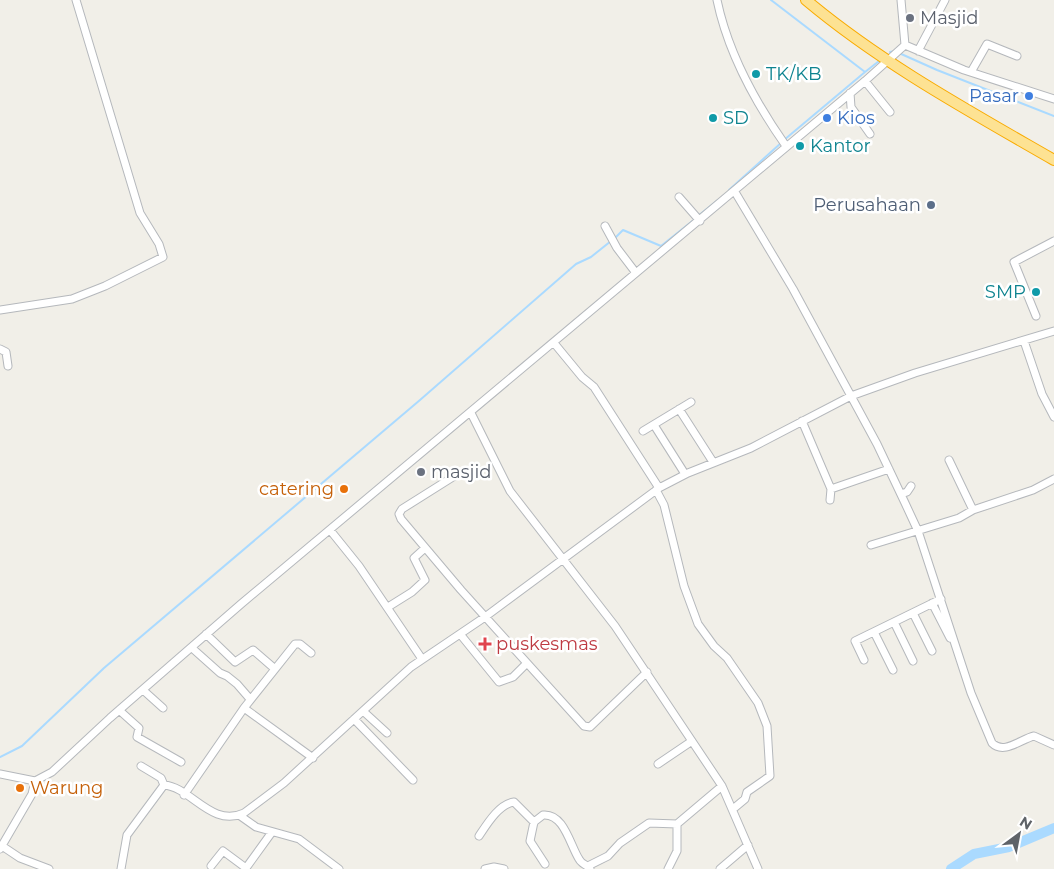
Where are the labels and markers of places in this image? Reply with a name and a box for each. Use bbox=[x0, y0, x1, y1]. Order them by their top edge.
place label: Masjid bbox=[920, 7, 979, 29]
marker: Masjid bbox=[904, 12, 916, 24]
place label: TK/KB bbox=[766, 63, 822, 85]
marker: TK/KB bbox=[750, 68, 762, 80]
place label: Pasar bbox=[969, 85, 1019, 107]
marker: Pasar bbox=[1023, 90, 1035, 102]
place label: SD bbox=[723, 107, 749, 129]
place label: Kios bbox=[837, 107, 875, 129]
marker: SD bbox=[707, 112, 719, 124]
marker: Kios bbox=[821, 112, 833, 124]
place label: Kantor bbox=[810, 135, 871, 157]
marker: Kantor bbox=[794, 140, 806, 152]
place label: Perusahaan bbox=[813, 194, 921, 216]
marker: Perusahaan bbox=[925, 199, 937, 211]
place label: SMP bbox=[985, 281, 1026, 303]
marker: SMP bbox=[1030, 286, 1042, 298]
place label: masjid bbox=[431, 461, 491, 483]
marker: masjid bbox=[415, 466, 427, 478]
place label: catering bbox=[259, 478, 334, 500]
marker: catering bbox=[338, 483, 350, 495]
place label: puskesmas bbox=[496, 633, 598, 655]
marker: puskesmas bbox=[478, 637, 492, 651]
place label: Warung bbox=[30, 777, 103, 799]
marker: Warung bbox=[14, 782, 26, 794]

